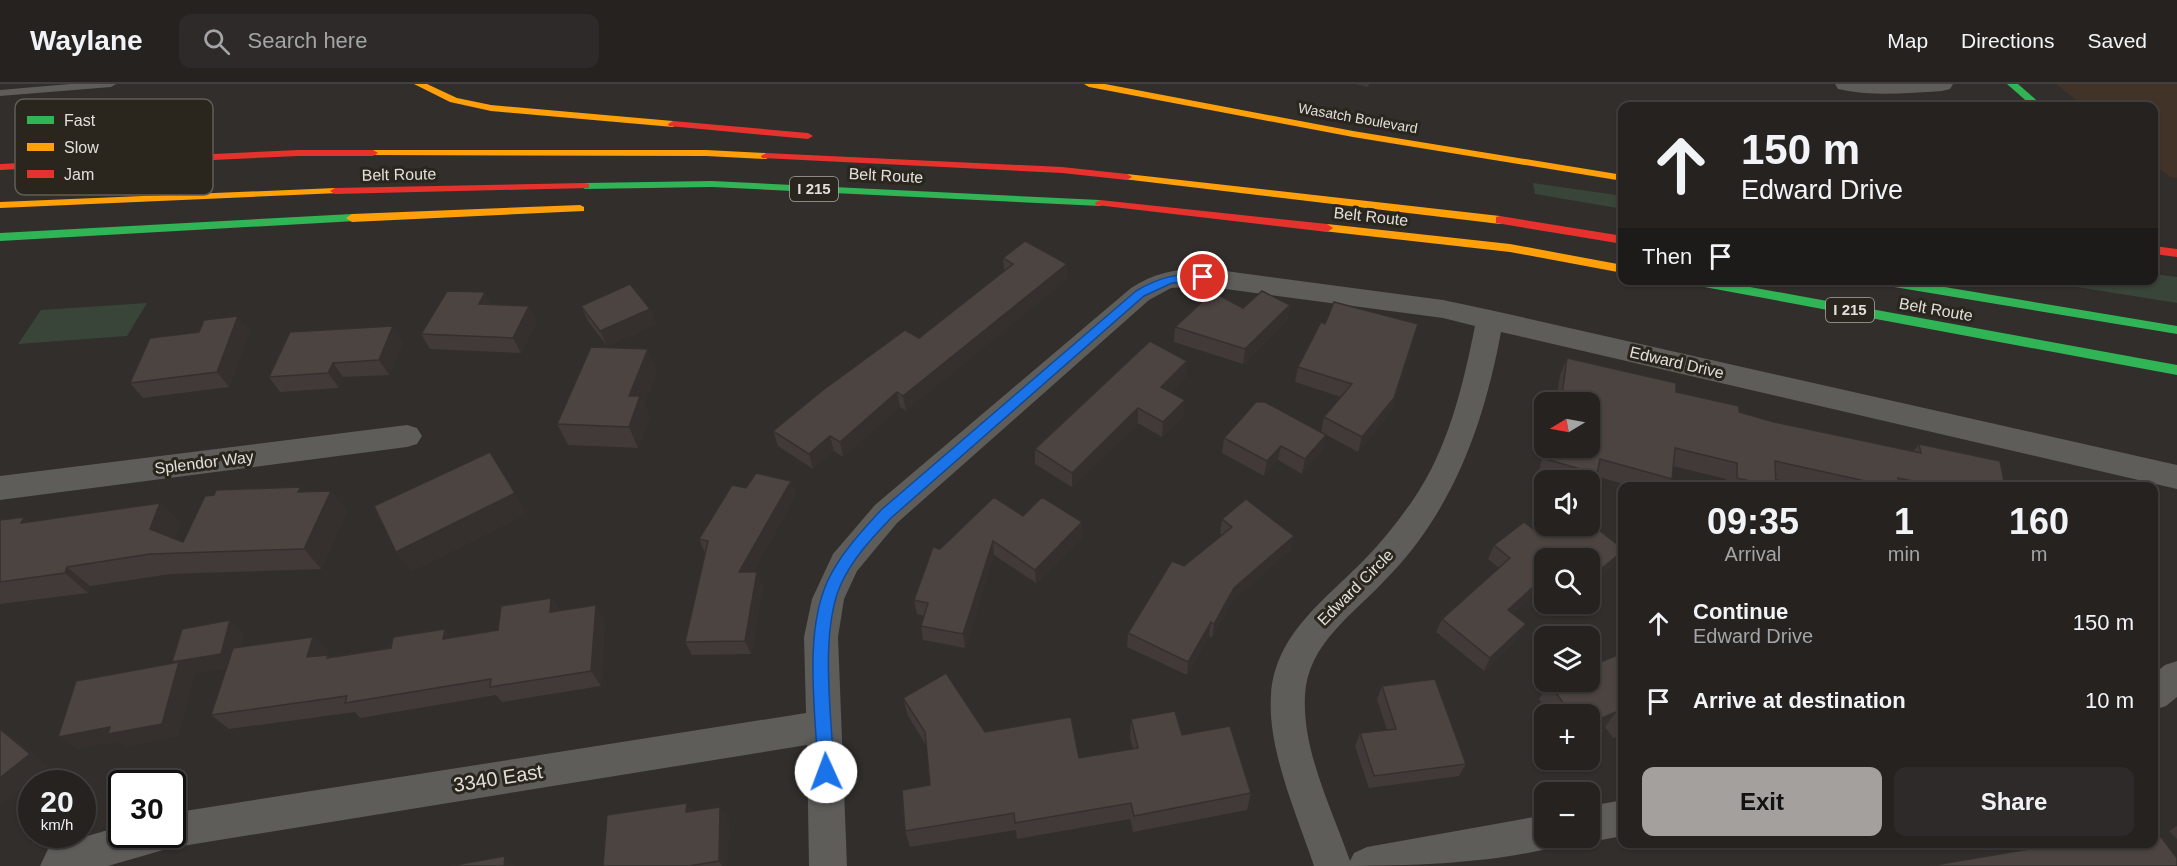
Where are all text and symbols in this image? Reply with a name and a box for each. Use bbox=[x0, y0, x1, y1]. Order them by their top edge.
search box bbox=[179, 14, 599, 68]
text: Waylane bbox=[30, 25, 143, 56]
icon: search bbox=[200, 25, 233, 58]
text: Search here bbox=[248, 28, 367, 53]
text: Map bbox=[1887, 29, 1928, 52]
text: Directions bbox=[1961, 29, 2054, 52]
text: Saved bbox=[2087, 29, 2147, 52]
legend bbox=[15, 99, 213, 195]
street label: Wasatch Boulevard bbox=[1297, 100, 1419, 136]
text: Fast bbox=[64, 112, 96, 129]
icon: ahead bbox=[1642, 126, 1720, 204]
text: 150 m bbox=[1741, 126, 1860, 173]
text: Slow bbox=[64, 139, 99, 156]
street label: Belt Route bbox=[362, 165, 437, 184]
street label: Belt Route bbox=[848, 165, 924, 186]
text: Jam bbox=[64, 166, 94, 183]
text: Edward Drive bbox=[1741, 175, 1903, 205]
road number: I 215 bbox=[790, 177, 838, 201]
street label: Belt Route bbox=[1333, 204, 1409, 229]
icon: arrive bbox=[1704, 240, 1737, 273]
text: Then bbox=[1642, 244, 1692, 269]
pin bbox=[1177, 251, 1228, 302]
icon: arrive bbox=[1186, 260, 1219, 293]
street label: Belt Route bbox=[1898, 295, 1974, 324]
road number: I 215 bbox=[1826, 298, 1874, 322]
street label: Edward Drive bbox=[1628, 343, 1726, 382]
north arrow bbox=[1534, 392, 1600, 458]
map controls bbox=[1534, 392, 1600, 848]
street label: Splendor Way bbox=[153, 448, 255, 477]
button: sound bbox=[1534, 470, 1600, 536]
text: 09:35 bbox=[1707, 501, 1799, 542]
text: 1 bbox=[1894, 501, 1914, 542]
text: 160 bbox=[2009, 501, 2069, 542]
text: Arrival bbox=[1725, 543, 1781, 565]
text: min bbox=[1888, 543, 1920, 565]
text: m bbox=[2031, 543, 2047, 565]
street label: Edward Circle bbox=[1314, 546, 1397, 629]
button: search bbox=[1534, 548, 1600, 614]
text: Continue bbox=[1693, 599, 1788, 624]
icon: ahead bbox=[1642, 607, 1675, 640]
text: 150 m bbox=[2073, 610, 2134, 635]
text: Edward Drive bbox=[1693, 625, 1813, 647]
button: layers bbox=[1534, 626, 1600, 692]
icon: arrive bbox=[1642, 685, 1675, 718]
text: Arrive at destination bbox=[1693, 688, 1906, 713]
text: 10 m bbox=[2085, 688, 2134, 713]
button: + bbox=[1534, 704, 1600, 770]
position arrow bbox=[794, 740, 858, 804]
street label: 3340 East bbox=[452, 760, 545, 796]
button: Exit bbox=[1642, 767, 1882, 836]
button: Share bbox=[1894, 767, 2134, 836]
speed limit sign: 30 bbox=[108, 770, 186, 848]
button: − bbox=[1534, 782, 1600, 848]
text: 20 bbox=[40, 785, 74, 818]
text: km/h bbox=[41, 816, 73, 833]

